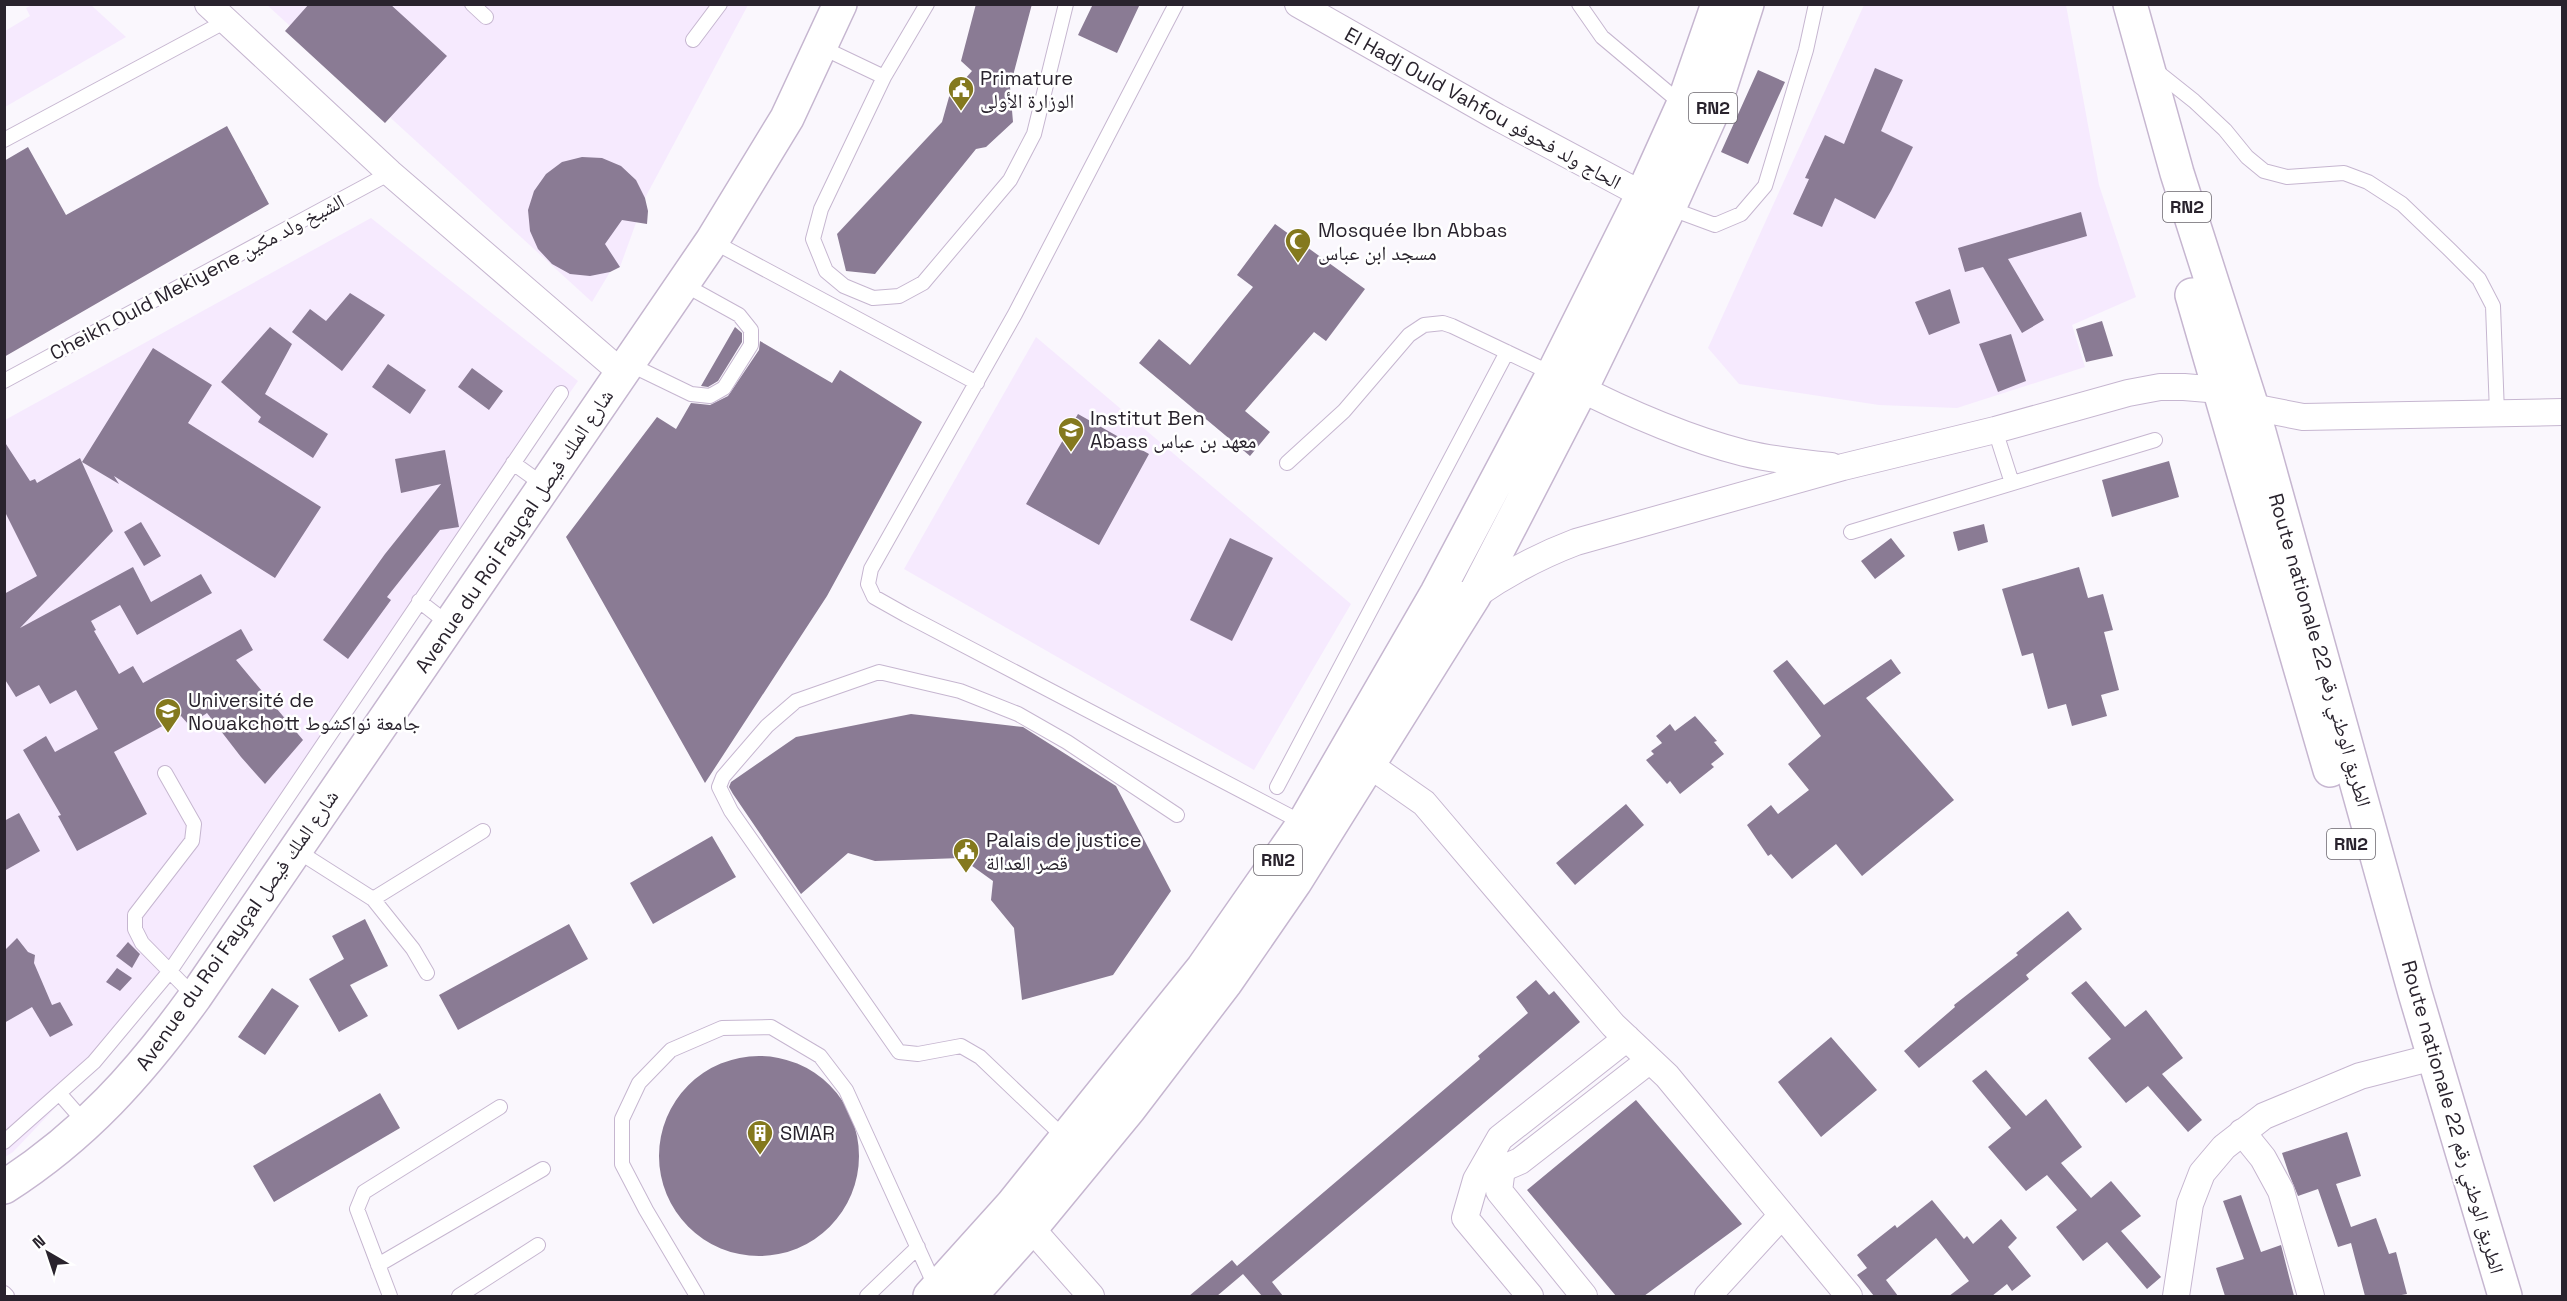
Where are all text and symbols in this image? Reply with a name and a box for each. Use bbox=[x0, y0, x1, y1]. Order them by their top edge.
street label: El Hadj Ould Vahfou الحاج ولد فحوفو bbox=[1340, 21, 1626, 195]
place label: Primature الوزارة الأولى bbox=[980, 65, 1074, 114]
public building icon: Primature الوزارة الأولى bbox=[946, 74, 976, 112]
road number: RN2 bbox=[1689, 93, 1737, 123]
street label: Cheikh Ould Mekiyene الشيخ ولد مكين bbox=[45, 188, 349, 366]
road number: RN2 bbox=[2163, 192, 2211, 222]
place label: Mosquée Ibn Abbas مسجد ابن عباس bbox=[1318, 217, 1507, 266]
mosque icon: Mosquée Ibn Abbas مسجد ابن عباس bbox=[1283, 226, 1313, 264]
street label: Avenue du Roi Fayçal شارع الملك فيصل bbox=[409, 384, 619, 678]
place label: Institut Ben Abass معهد بن عباس bbox=[1090, 405, 1256, 454]
school or university icon: Institut Ben Abass معهد بن عباس bbox=[1056, 415, 1086, 453]
street label: Route nationale 22 الطريق الوطني رقم bbox=[2260, 490, 2377, 811]
place label: Université de Nouakchott جامعة نواكشوط bbox=[188, 687, 421, 736]
school or university icon: Université de Nouakchott جامعة نواكشوط bbox=[153, 696, 183, 734]
street label: Avenue du Roi Fayçal شارع الملك فيصل bbox=[130, 785, 344, 1075]
place label: Palais de justice قصر العدالة bbox=[986, 827, 1142, 876]
road number: RN2 bbox=[2327, 829, 2375, 859]
public building icon: Palais de justice قصر العدالة bbox=[951, 836, 981, 874]
road number: RN2 bbox=[1254, 845, 1302, 875]
street label: Route nationale 22 الطريق الوطني رقم bbox=[2393, 957, 2510, 1278]
building icon: SMAR bbox=[745, 1118, 775, 1156]
place label: SMAR bbox=[780, 1120, 835, 1146]
north arrow bbox=[18, 1223, 78, 1283]
text: N bbox=[28, 1230, 50, 1253]

